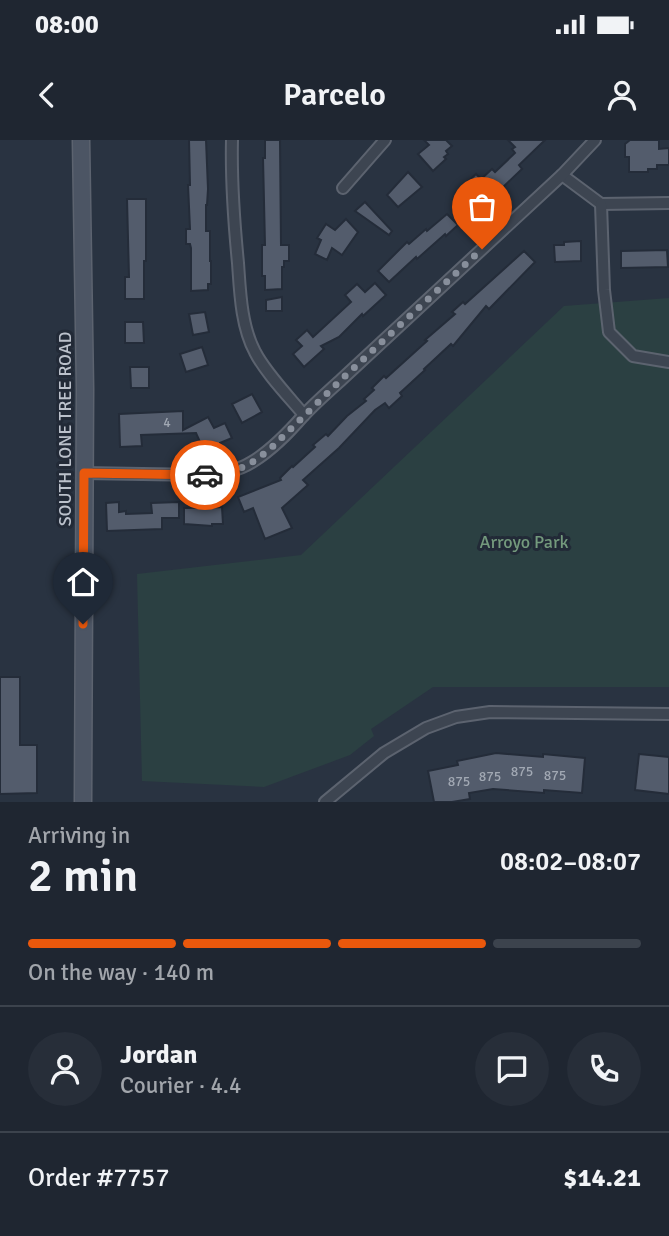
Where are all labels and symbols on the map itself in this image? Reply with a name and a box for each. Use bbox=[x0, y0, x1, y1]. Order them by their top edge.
pin bbox=[452, 177, 512, 249]
street label: SOUTH LONE TREE ROAD bbox=[54, 332, 76, 526]
house number: 4 bbox=[163, 414, 171, 431]
courier bbox=[170, 440, 240, 510]
park label: Arroyo Park bbox=[479, 531, 569, 553]
pin bbox=[53, 552, 113, 624]
house number: 875 bbox=[511, 763, 533, 780]
house number: 875 bbox=[544, 767, 566, 784]
house number: 875 bbox=[479, 768, 501, 785]
house number: 875 bbox=[448, 773, 470, 790]

